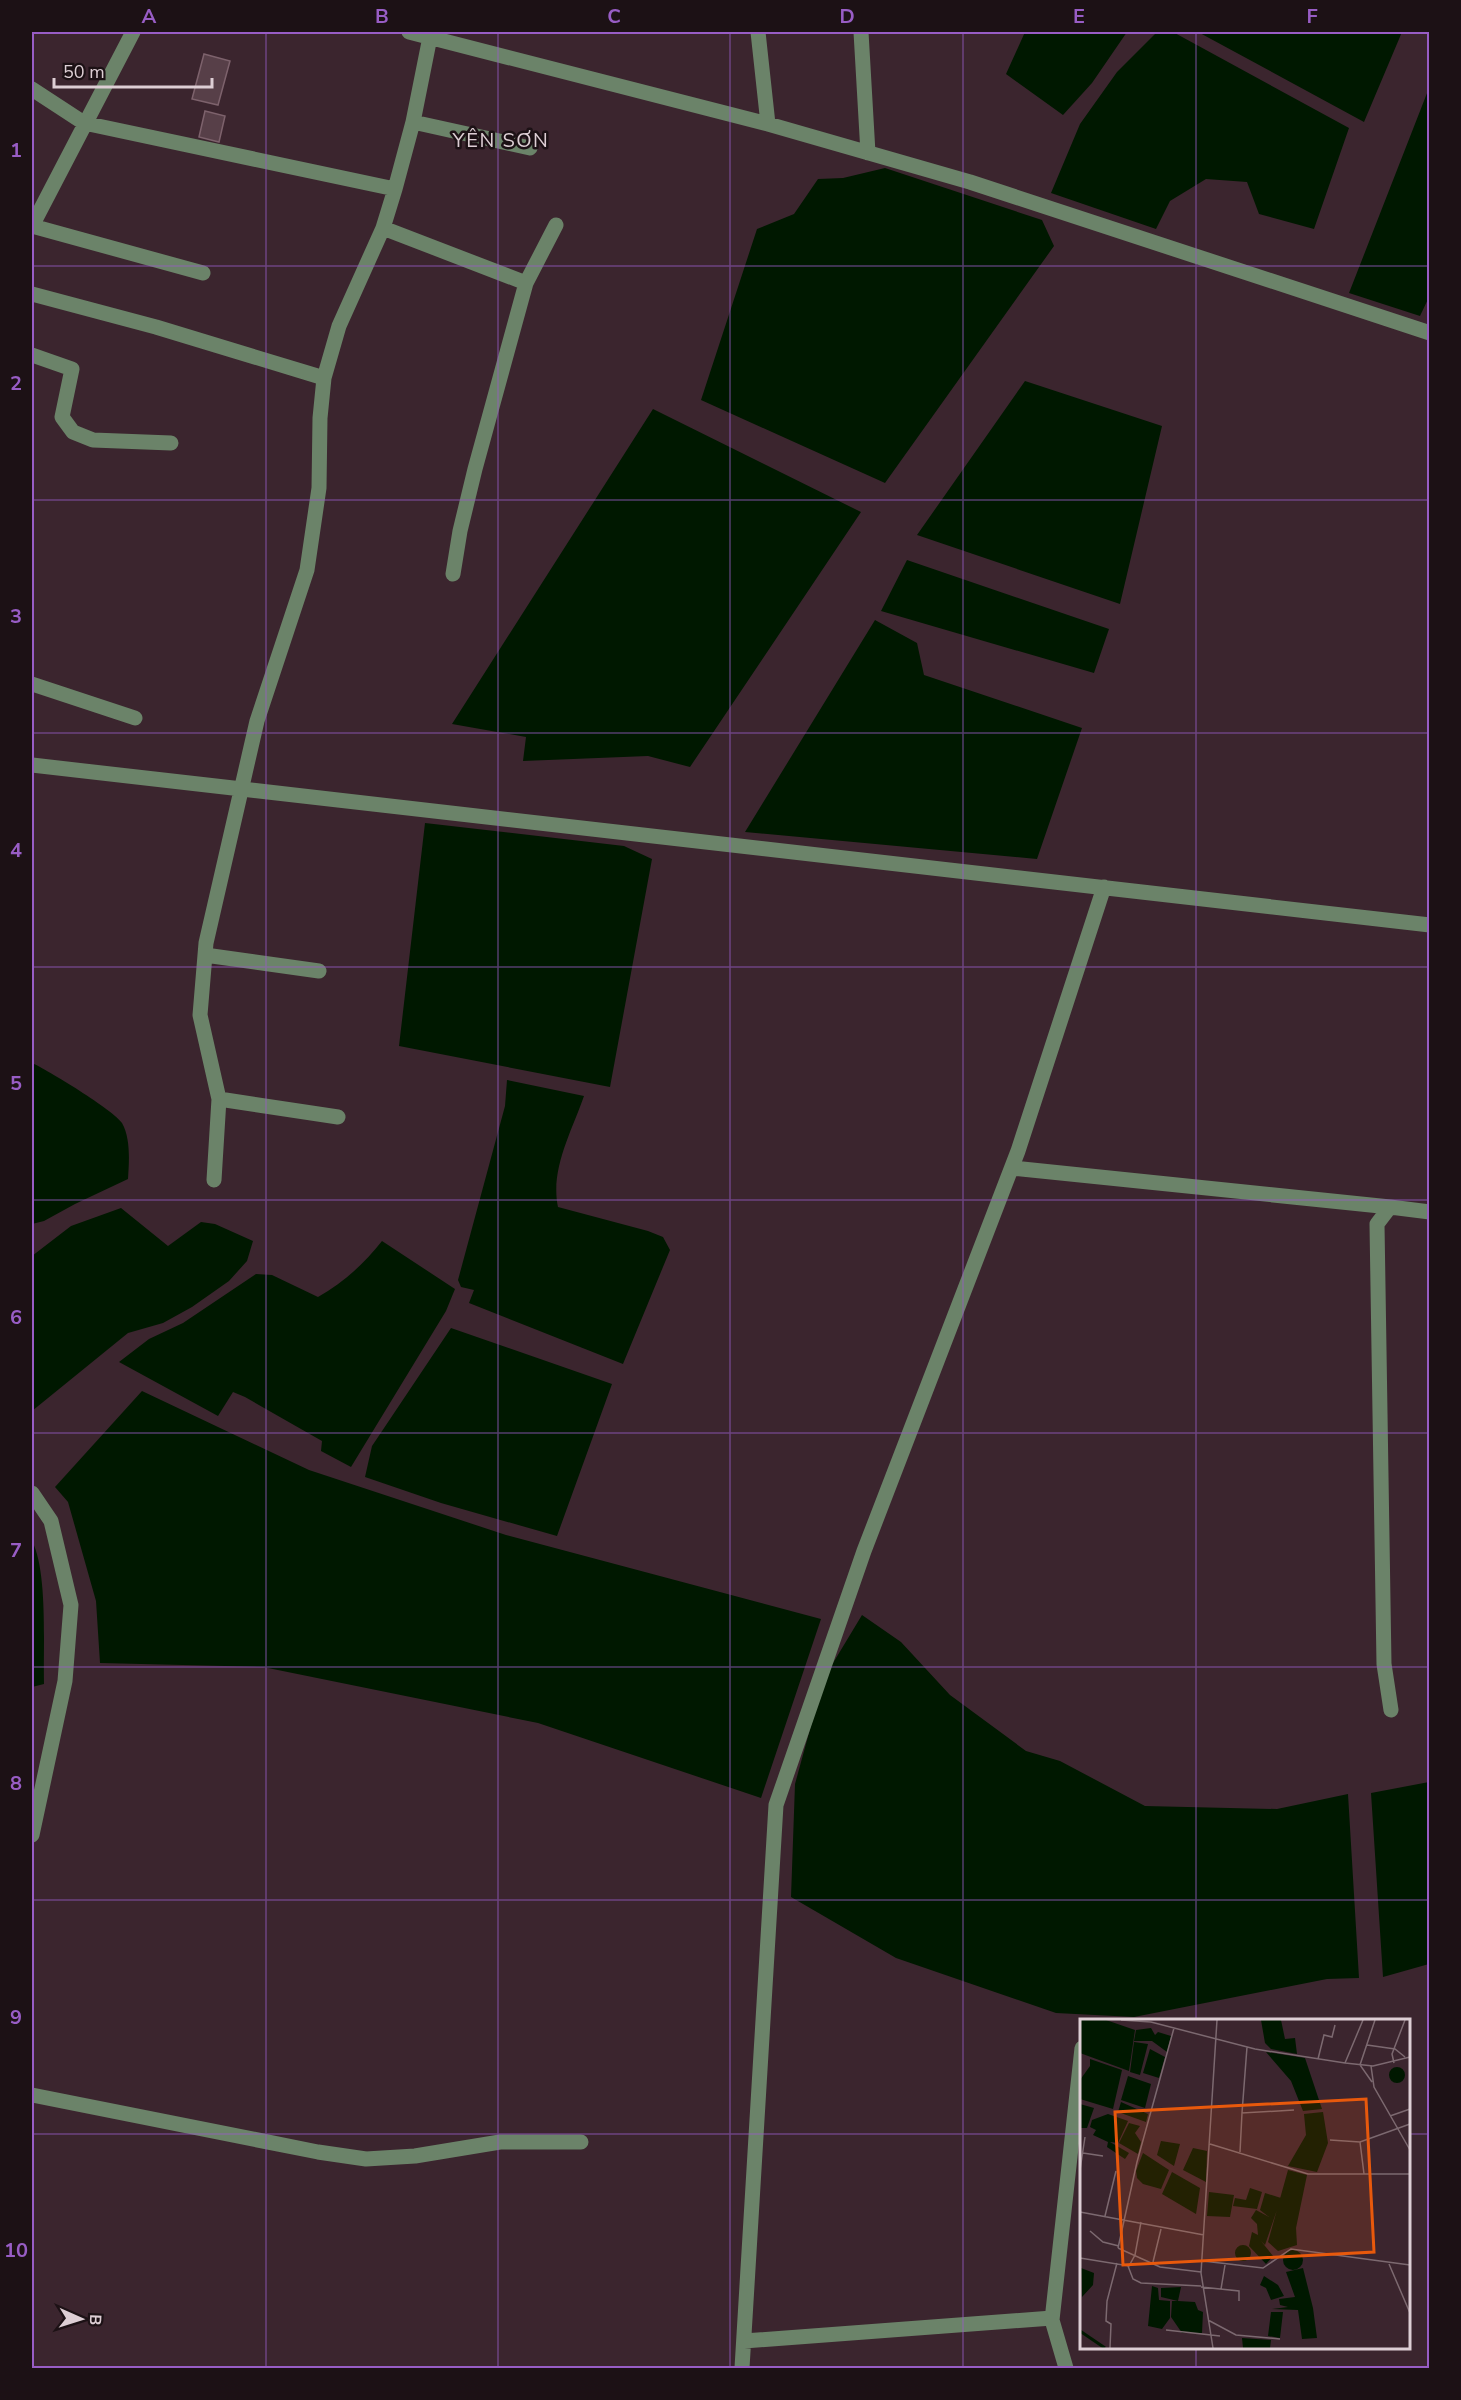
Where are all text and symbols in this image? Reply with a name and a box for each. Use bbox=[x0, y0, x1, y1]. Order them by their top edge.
text: A bbox=[142, 3, 157, 30]
text: B bbox=[375, 3, 389, 30]
text: C bbox=[607, 3, 621, 30]
text: D bbox=[839, 3, 855, 30]
text: E bbox=[1073, 3, 1085, 30]
text: F bbox=[1306, 3, 1318, 30]
scale bar bbox=[54, 51, 212, 89]
text: 50 m bbox=[63, 60, 105, 84]
district label: YÊN SƠN bbox=[452, 127, 549, 154]
text: 1 bbox=[10, 137, 22, 164]
text: 2 bbox=[10, 370, 22, 397]
text: 3 bbox=[10, 603, 22, 630]
text: 4 bbox=[10, 837, 22, 864]
text: 5 bbox=[10, 1070, 22, 1097]
text: 6 bbox=[10, 1304, 22, 1331]
text: 7 bbox=[10, 1537, 22, 1564]
text: 8 bbox=[10, 1770, 22, 1797]
text: 9 bbox=[10, 2004, 22, 2031]
inset map bbox=[1080, 2019, 1410, 2349]
text: 10 bbox=[4, 2237, 28, 2264]
north arrow bbox=[51, 2289, 111, 2349]
text: B bbox=[84, 2314, 106, 2326]

